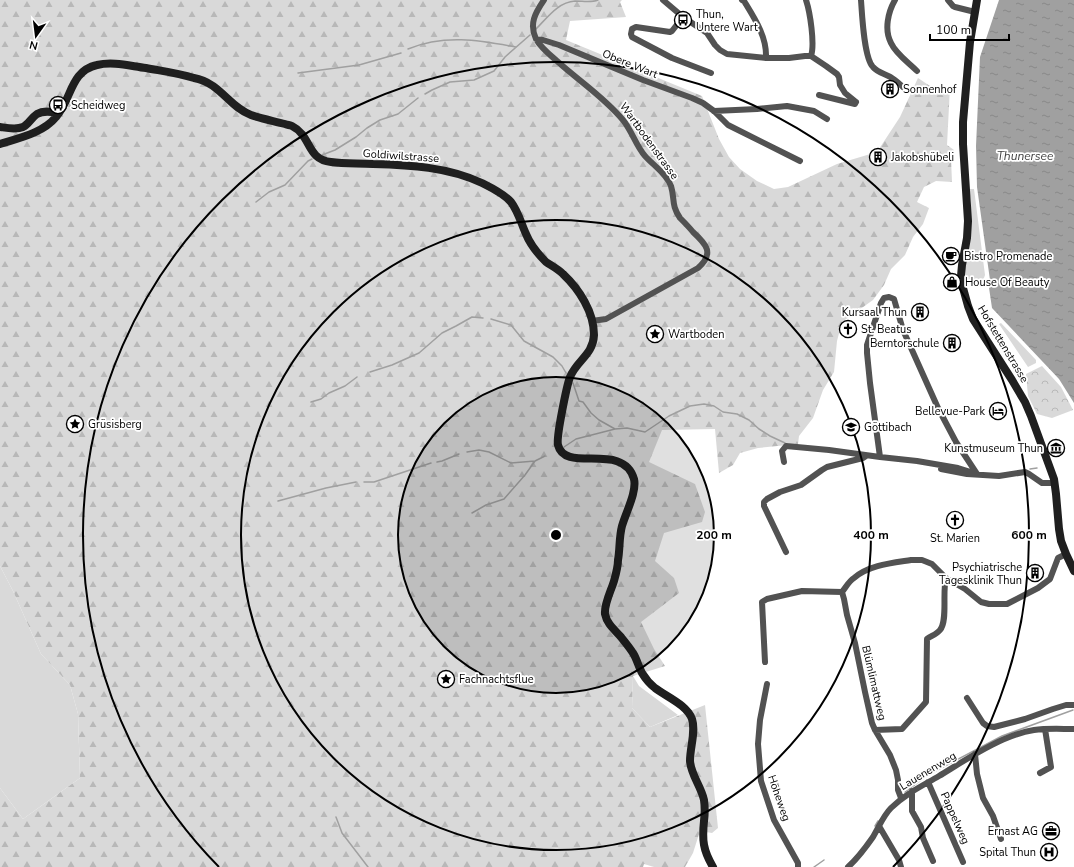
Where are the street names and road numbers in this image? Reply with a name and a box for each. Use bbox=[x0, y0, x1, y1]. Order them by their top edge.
street label: Obere Wart bbox=[600, 46, 660, 82]
street label: Wartbodenstrasse bbox=[616, 100, 682, 183]
street label: Goldiwilstrasse bbox=[362, 146, 440, 166]
street label: Hofstettenstrasse bbox=[974, 303, 1032, 386]
street label: Blümlimattweg bbox=[858, 644, 890, 722]
street label: Lauenenweg bbox=[897, 748, 959, 794]
street label: Höheweg bbox=[764, 773, 794, 823]
street label: Pappelweg bbox=[937, 789, 973, 847]

